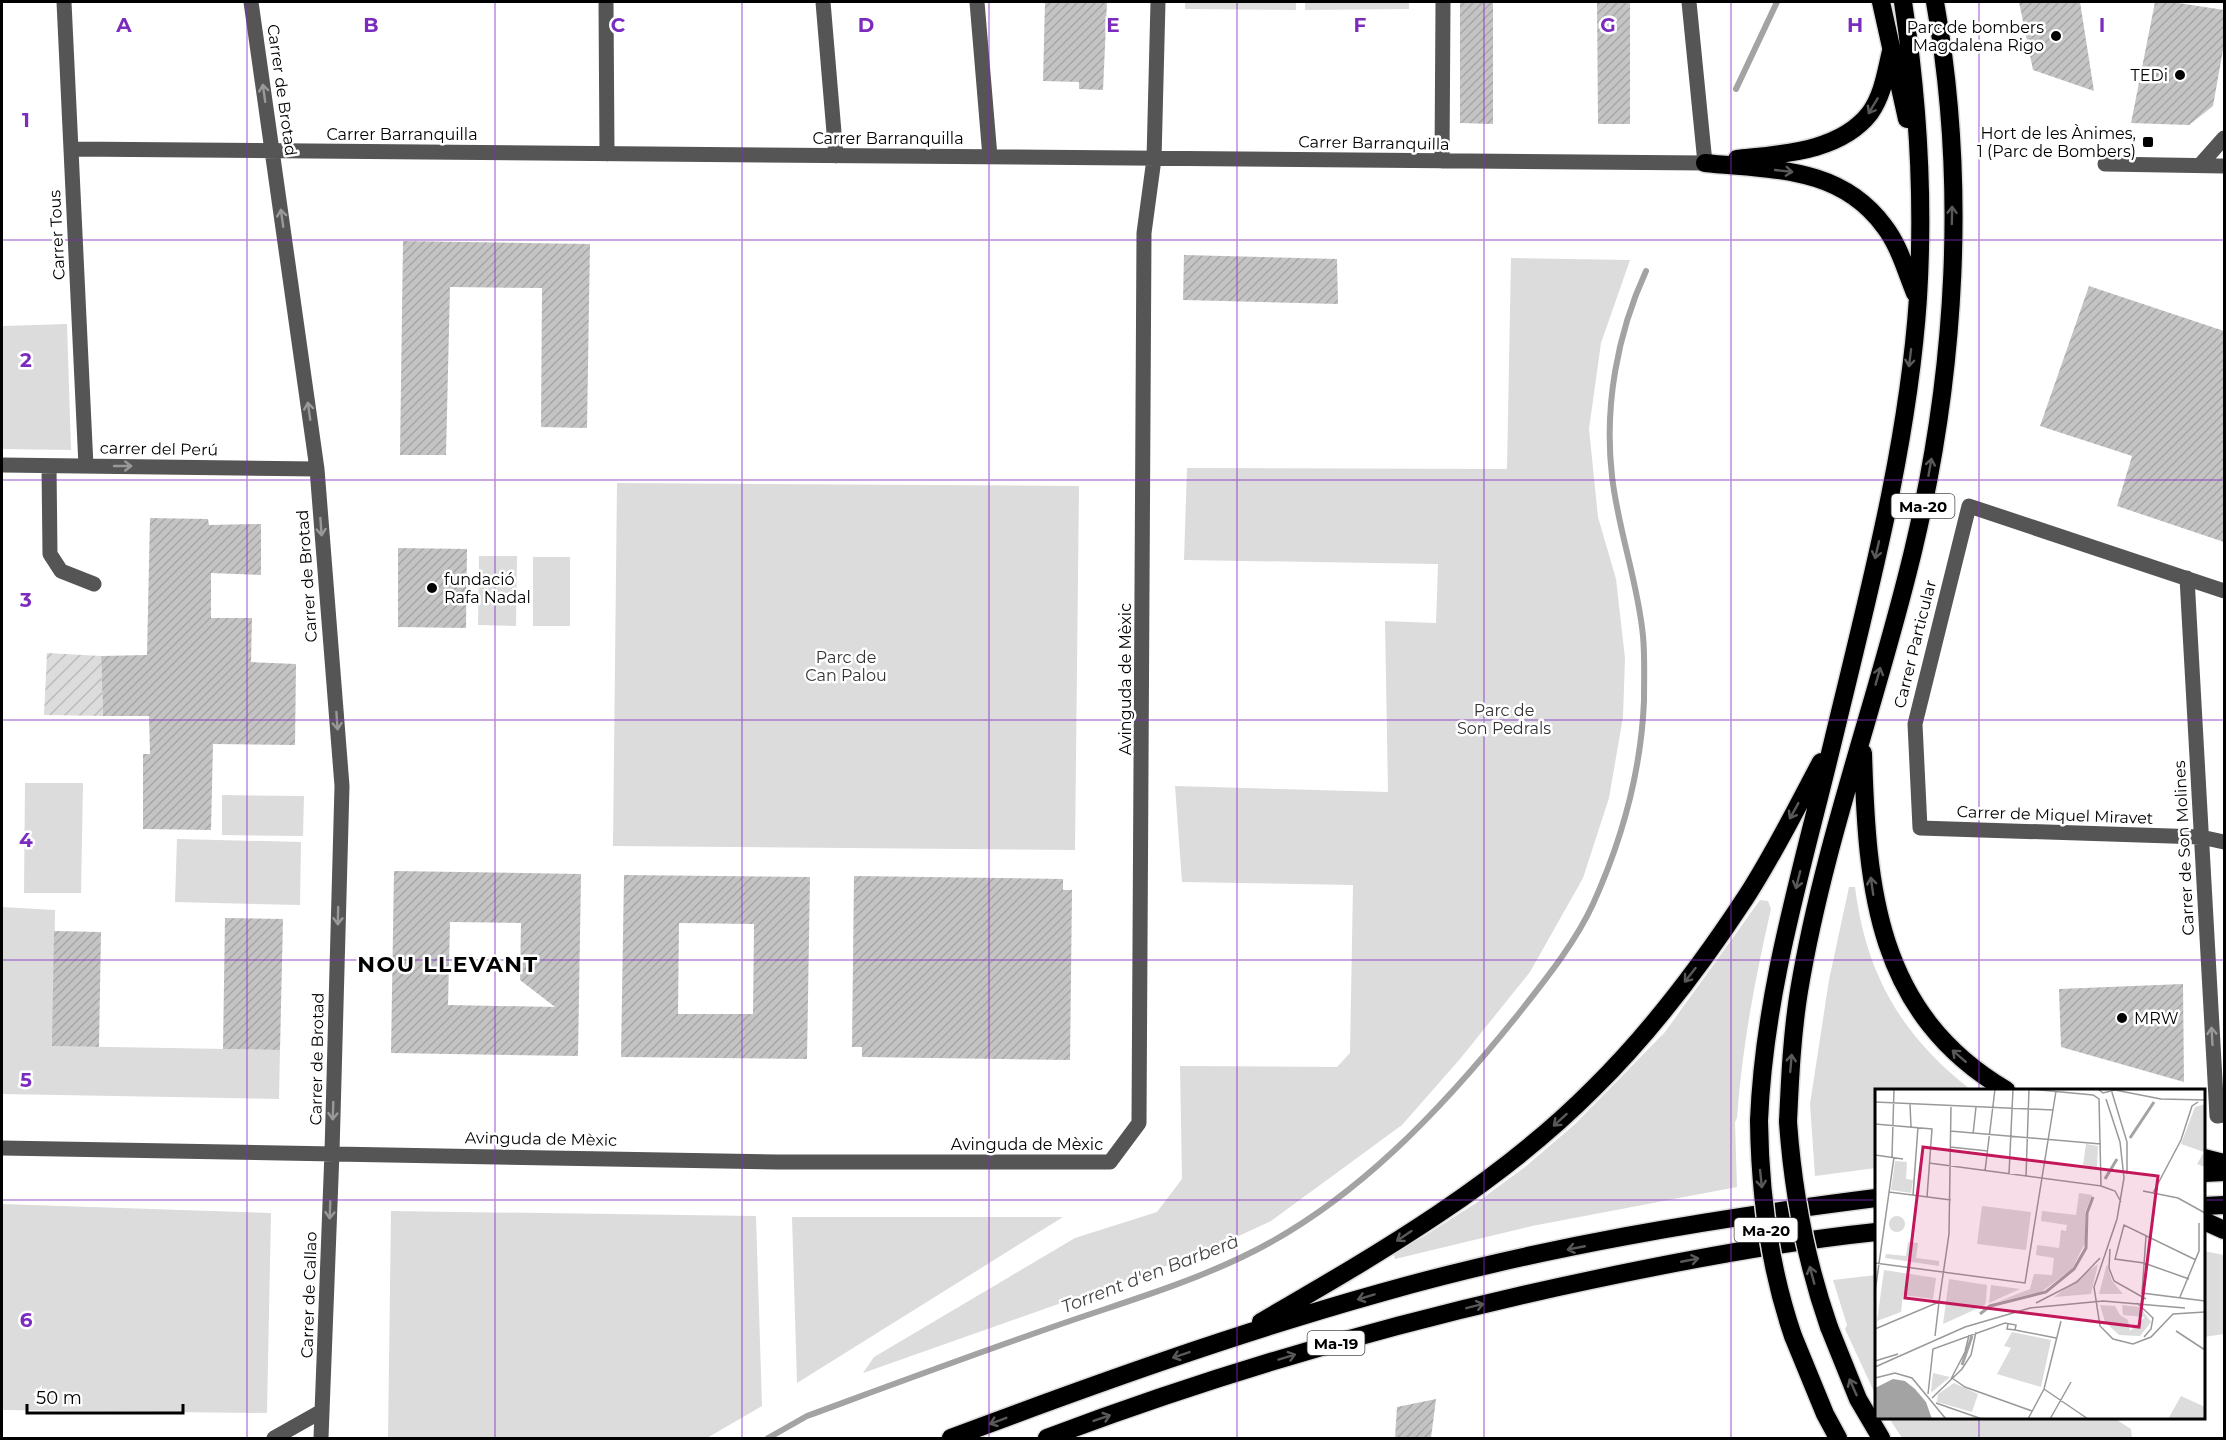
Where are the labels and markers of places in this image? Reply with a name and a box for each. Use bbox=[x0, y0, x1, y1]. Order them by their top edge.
place label: Parc de bombers Magdalena Rigo bbox=[1907, 18, 2044, 55]
marker: Parc de bombers Magdalena Rigo bbox=[2049, 29, 2063, 43]
place label: TEDi bbox=[2131, 66, 2168, 85]
marker: TEDi bbox=[2173, 68, 2187, 82]
place label: Hort de les Ànimes, 1 (Parc de Bombers) bbox=[1977, 124, 2136, 161]
marker: Hort de les Ànimes, 1 (Parc de Bombers) bbox=[2141, 135, 2155, 149]
place label: fundació Rafa Nadal bbox=[444, 570, 531, 607]
marker: fundació Rafa Nadal bbox=[425, 581, 439, 595]
place label: MRW bbox=[2134, 1009, 2179, 1028]
marker: MRW bbox=[2115, 1011, 2129, 1025]

